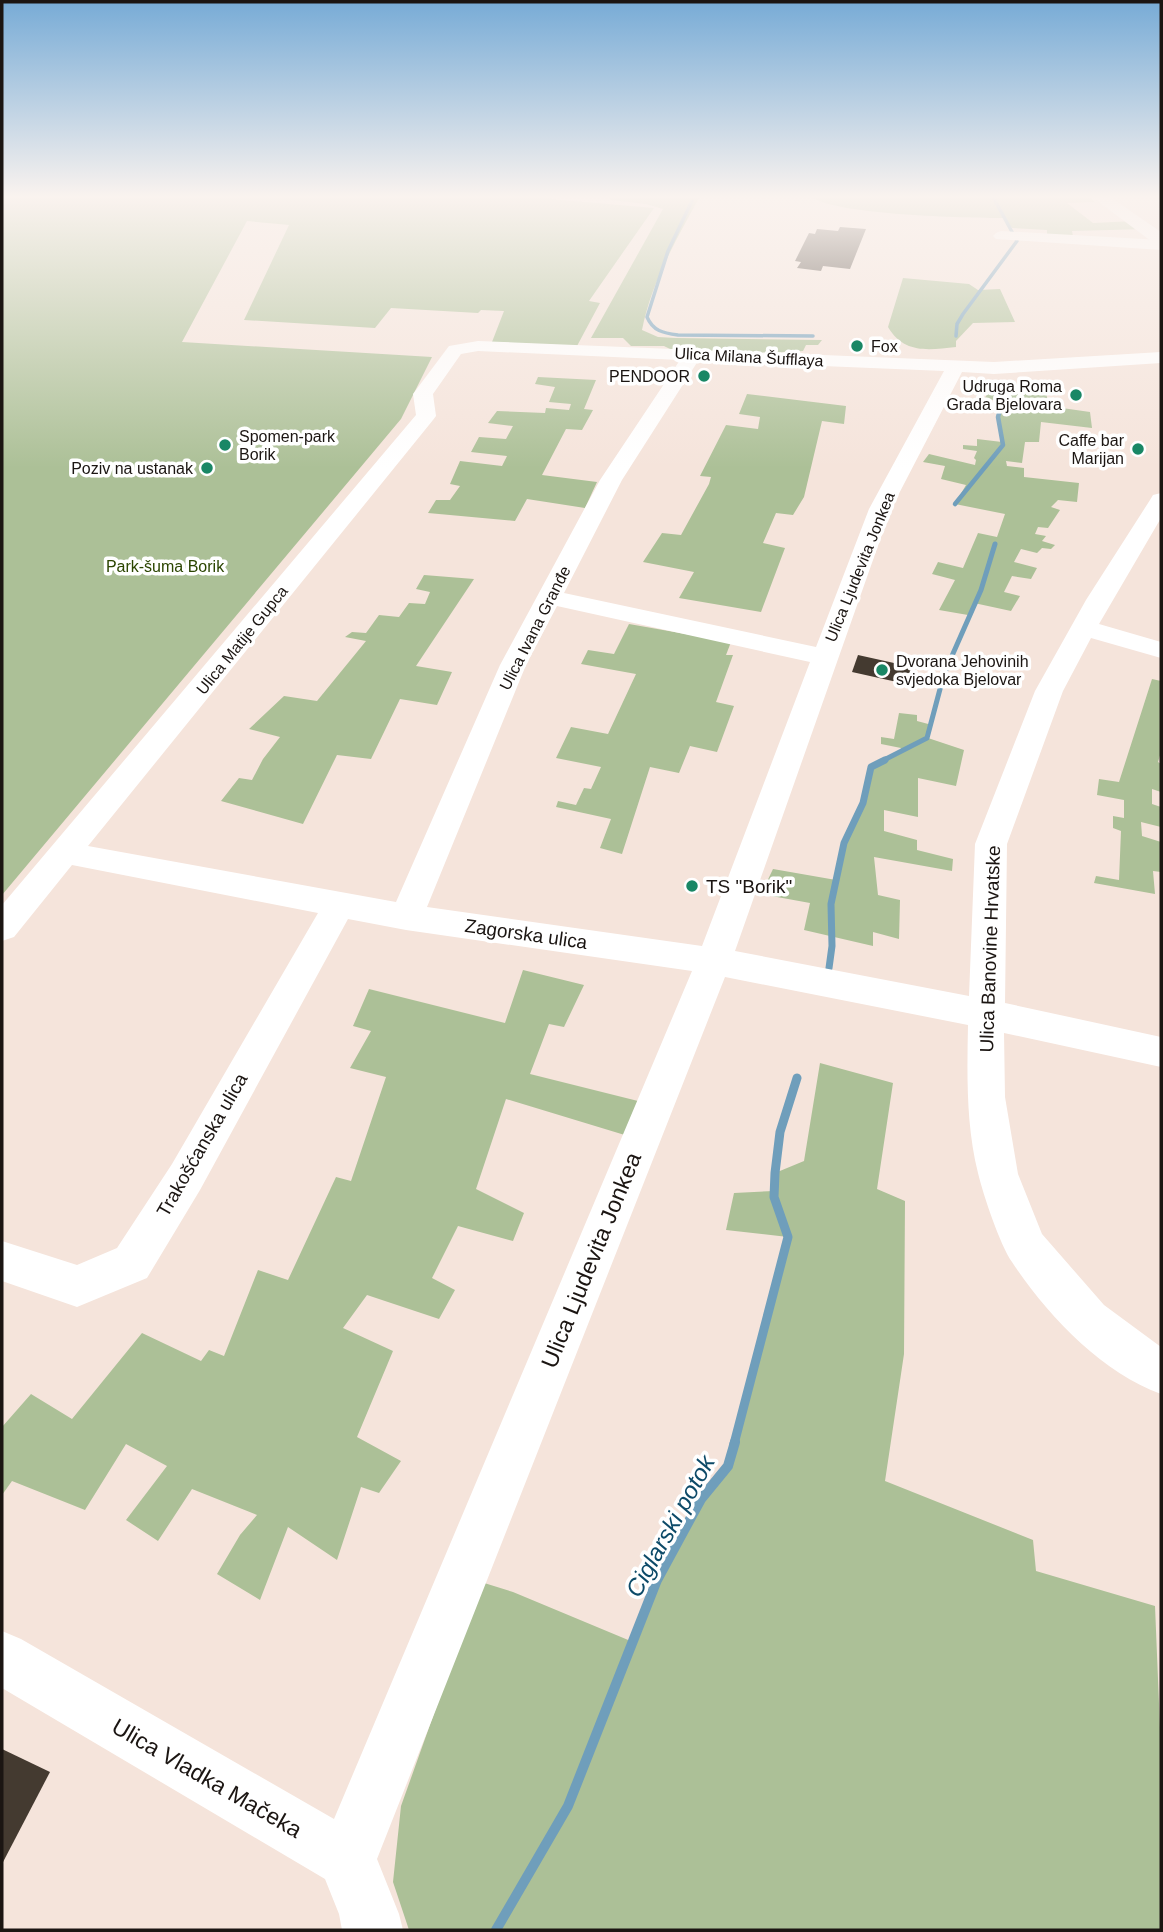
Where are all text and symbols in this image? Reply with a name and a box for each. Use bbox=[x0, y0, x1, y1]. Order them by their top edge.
marker: Fox bbox=[849, 338, 865, 354]
place label: Fox bbox=[871, 338, 898, 355]
street label: Ulica Milana Šufflaya bbox=[674, 344, 824, 369]
place label: PENDOOR bbox=[609, 368, 690, 385]
marker: PENDOOR bbox=[696, 368, 712, 384]
place label: Udruga Roma Grada Bjelovara bbox=[946, 378, 1062, 413]
marker: Udruga Roma Grada Bjelovara bbox=[1068, 387, 1084, 403]
place label: Spomen-park Borik bbox=[239, 428, 336, 463]
place label: Caffe bar Marijan bbox=[1058, 432, 1125, 467]
marker: Spomen-park Borik bbox=[217, 437, 233, 453]
marker: Caffe bar Marijan bbox=[1130, 441, 1146, 457]
place label: Poziv na ustanak bbox=[71, 460, 194, 477]
marker: Poziv na ustanak bbox=[199, 460, 215, 476]
street label: Ulica Ljudevita Jonkea bbox=[822, 490, 898, 644]
park label: Park-šuma Borik bbox=[106, 558, 225, 575]
street label: Ulica Ivana Granđe bbox=[496, 563, 574, 693]
street label: Ulica Matije Gupca bbox=[193, 582, 291, 698]
place label: Dvorana Jehovinih svjedoka Bjelovar bbox=[896, 653, 1029, 688]
marker: Dvorana Jehovinih svjedoka Bjelovar bbox=[874, 662, 890, 678]
street label: Ulica Banovine Hrvatske bbox=[976, 845, 1004, 1053]
place label: TS "Borik" bbox=[706, 876, 792, 897]
marker: TS "Borik" bbox=[684, 878, 700, 894]
street label: Zagorska ulica bbox=[463, 915, 589, 953]
street label: Trakošćanska ulica bbox=[152, 1069, 252, 1220]
street label: Ulica Ljudevita Jonkea bbox=[536, 1148, 646, 1372]
water label: Ciglarski potok bbox=[620, 1449, 721, 1601]
street label: Ulica Vladka Mačeka bbox=[108, 1713, 307, 1843]

